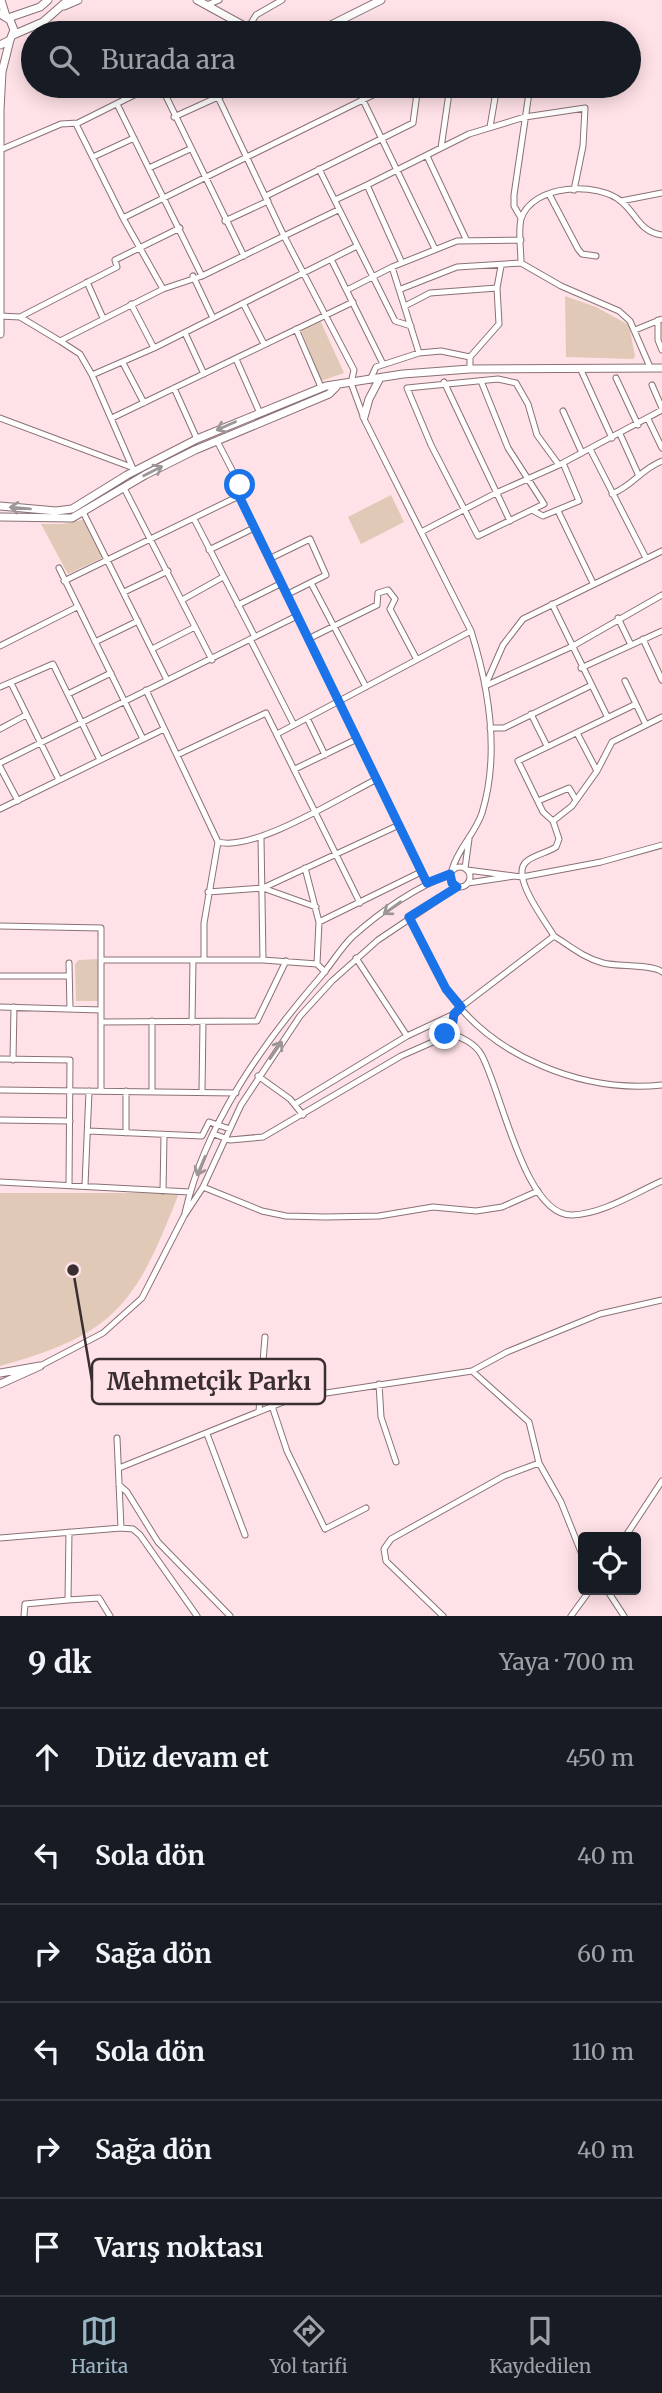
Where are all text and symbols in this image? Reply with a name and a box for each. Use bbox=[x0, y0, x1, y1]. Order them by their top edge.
search box bbox=[21, 21, 641, 98]
icon: search bbox=[45, 41, 83, 79]
text: Burada ara bbox=[101, 43, 235, 76]
one-way arrow bbox=[216, 420, 237, 433]
one-way arrow bbox=[142, 464, 163, 478]
route start bbox=[224, 469, 255, 500]
one-way arrow bbox=[10, 501, 32, 514]
one-way arrow bbox=[383, 901, 402, 915]
route end bbox=[429, 1018, 460, 1049]
one-way arrow bbox=[269, 1041, 283, 1060]
one-way arrow bbox=[193, 1155, 206, 1177]
callout: Mehmetçik Parkı bbox=[92, 1359, 325, 1404]
text: Mehmetçik Parkı bbox=[107, 1366, 311, 1397]
map controls bbox=[578, 1532, 641, 1595]
button: locate bbox=[578, 1532, 641, 1595]
text: 9 dk bbox=[28, 1643, 92, 1681]
text: Yaya · 700 m bbox=[499, 1647, 634, 1676]
icon: ahead bbox=[28, 1738, 66, 1776]
text: Düz devam et bbox=[95, 1741, 269, 1774]
text: 450 m bbox=[566, 1743, 634, 1772]
icon: left bbox=[28, 1836, 66, 1874]
text: Sola dön bbox=[95, 1839, 205, 1872]
text: 40 m bbox=[577, 1841, 634, 1870]
icon: right bbox=[28, 1934, 66, 1972]
text: Sağa dön bbox=[95, 1937, 212, 1970]
text: 60 m bbox=[577, 1939, 634, 1968]
icon: left bbox=[28, 2032, 66, 2070]
text: Sola dön bbox=[95, 2035, 205, 2068]
text: 110 m bbox=[572, 2037, 634, 2066]
icon: right bbox=[28, 2130, 66, 2168]
text: Sağa dön bbox=[95, 2133, 212, 2166]
text: 40 m bbox=[577, 2135, 634, 2164]
icon: arrive bbox=[28, 2228, 66, 2266]
text: Varış noktası bbox=[95, 2231, 263, 2264]
tab: Harita bbox=[71, 2312, 128, 2378]
tab: Yol tarifi bbox=[270, 2312, 348, 2378]
tab: Kaydedilen bbox=[489, 2312, 591, 2378]

